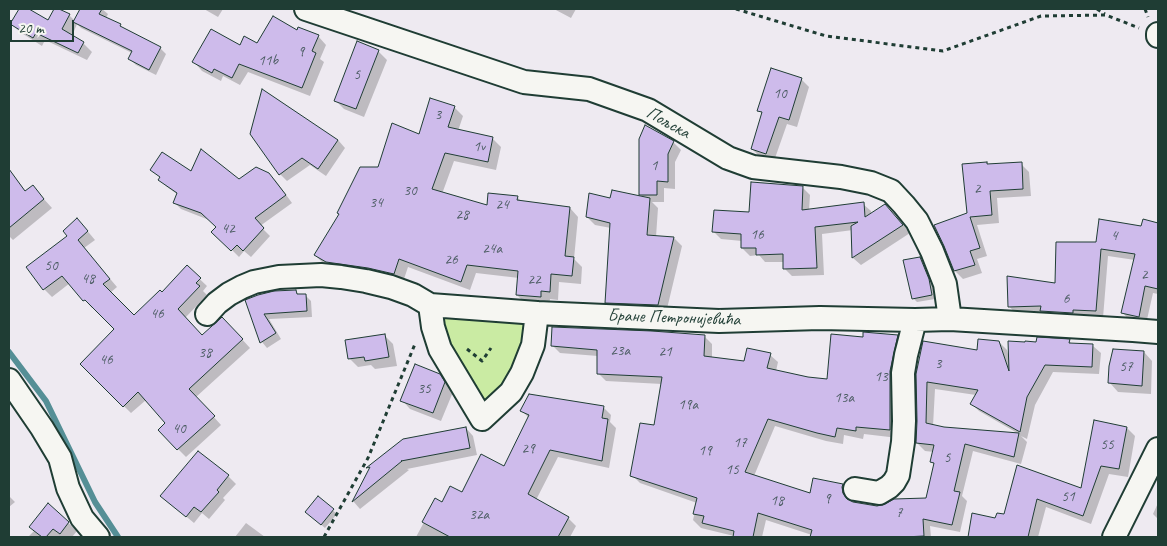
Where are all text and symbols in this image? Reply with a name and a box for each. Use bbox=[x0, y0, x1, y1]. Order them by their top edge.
scale bar bbox=[12, 10, 76, 42]
text: 20 m bbox=[18, 19, 44, 38]
house number: 9 bbox=[298, 43, 304, 61]
house number: 11b bbox=[258, 52, 278, 70]
house number: 5 bbox=[354, 66, 360, 84]
house number: 10 bbox=[773, 85, 787, 103]
street label: Пољска bbox=[642, 102, 694, 144]
house number: 3 bbox=[435, 106, 441, 124]
house number: 1v bbox=[473, 138, 485, 156]
house number: 1 bbox=[651, 157, 657, 175]
house number: 2 bbox=[974, 180, 980, 198]
house number: 30 bbox=[403, 182, 417, 200]
house number: 34 bbox=[369, 194, 383, 212]
house number: 24 bbox=[495, 196, 509, 214]
house number: 28 bbox=[455, 206, 469, 224]
house number: 42 bbox=[221, 220, 235, 238]
house number: 16 bbox=[750, 226, 764, 244]
house number: 4 bbox=[1111, 227, 1117, 245]
house number: 24a bbox=[482, 240, 502, 258]
house number: 26 bbox=[444, 251, 458, 269]
house number: 50 bbox=[44, 257, 58, 275]
house number: 2 bbox=[1141, 266, 1147, 284]
house number: 48 bbox=[81, 270, 95, 288]
house number: 22 bbox=[527, 271, 541, 289]
house number: 6 bbox=[1063, 290, 1069, 308]
house number: 46 bbox=[150, 305, 164, 323]
street label: Бране Петронијевића bbox=[607, 305, 741, 331]
house number: 23a bbox=[610, 342, 630, 360]
house number: 21 bbox=[658, 343, 672, 361]
house number: 38 bbox=[198, 344, 212, 362]
house number: 46 bbox=[99, 351, 113, 369]
house number: 3 bbox=[935, 355, 941, 373]
house number: 57 bbox=[1119, 358, 1133, 376]
house number: 13 bbox=[874, 368, 888, 386]
house number: 35 bbox=[417, 380, 431, 398]
house number: 13a bbox=[834, 389, 854, 407]
house number: 19a bbox=[678, 396, 698, 414]
house number: 40 bbox=[172, 420, 186, 438]
house number: 17 bbox=[733, 434, 747, 452]
house number: 55 bbox=[1100, 436, 1114, 454]
house number: 29 bbox=[521, 440, 535, 458]
house number: 19 bbox=[698, 442, 712, 460]
house number: 5 bbox=[944, 449, 950, 467]
house number: 15 bbox=[725, 461, 739, 479]
house number: 51 bbox=[1061, 488, 1075, 506]
house number: 9 bbox=[824, 490, 830, 508]
house number: 18 bbox=[770, 492, 784, 510]
house number: 7 bbox=[896, 504, 902, 522]
house number: 32a bbox=[469, 506, 489, 524]

